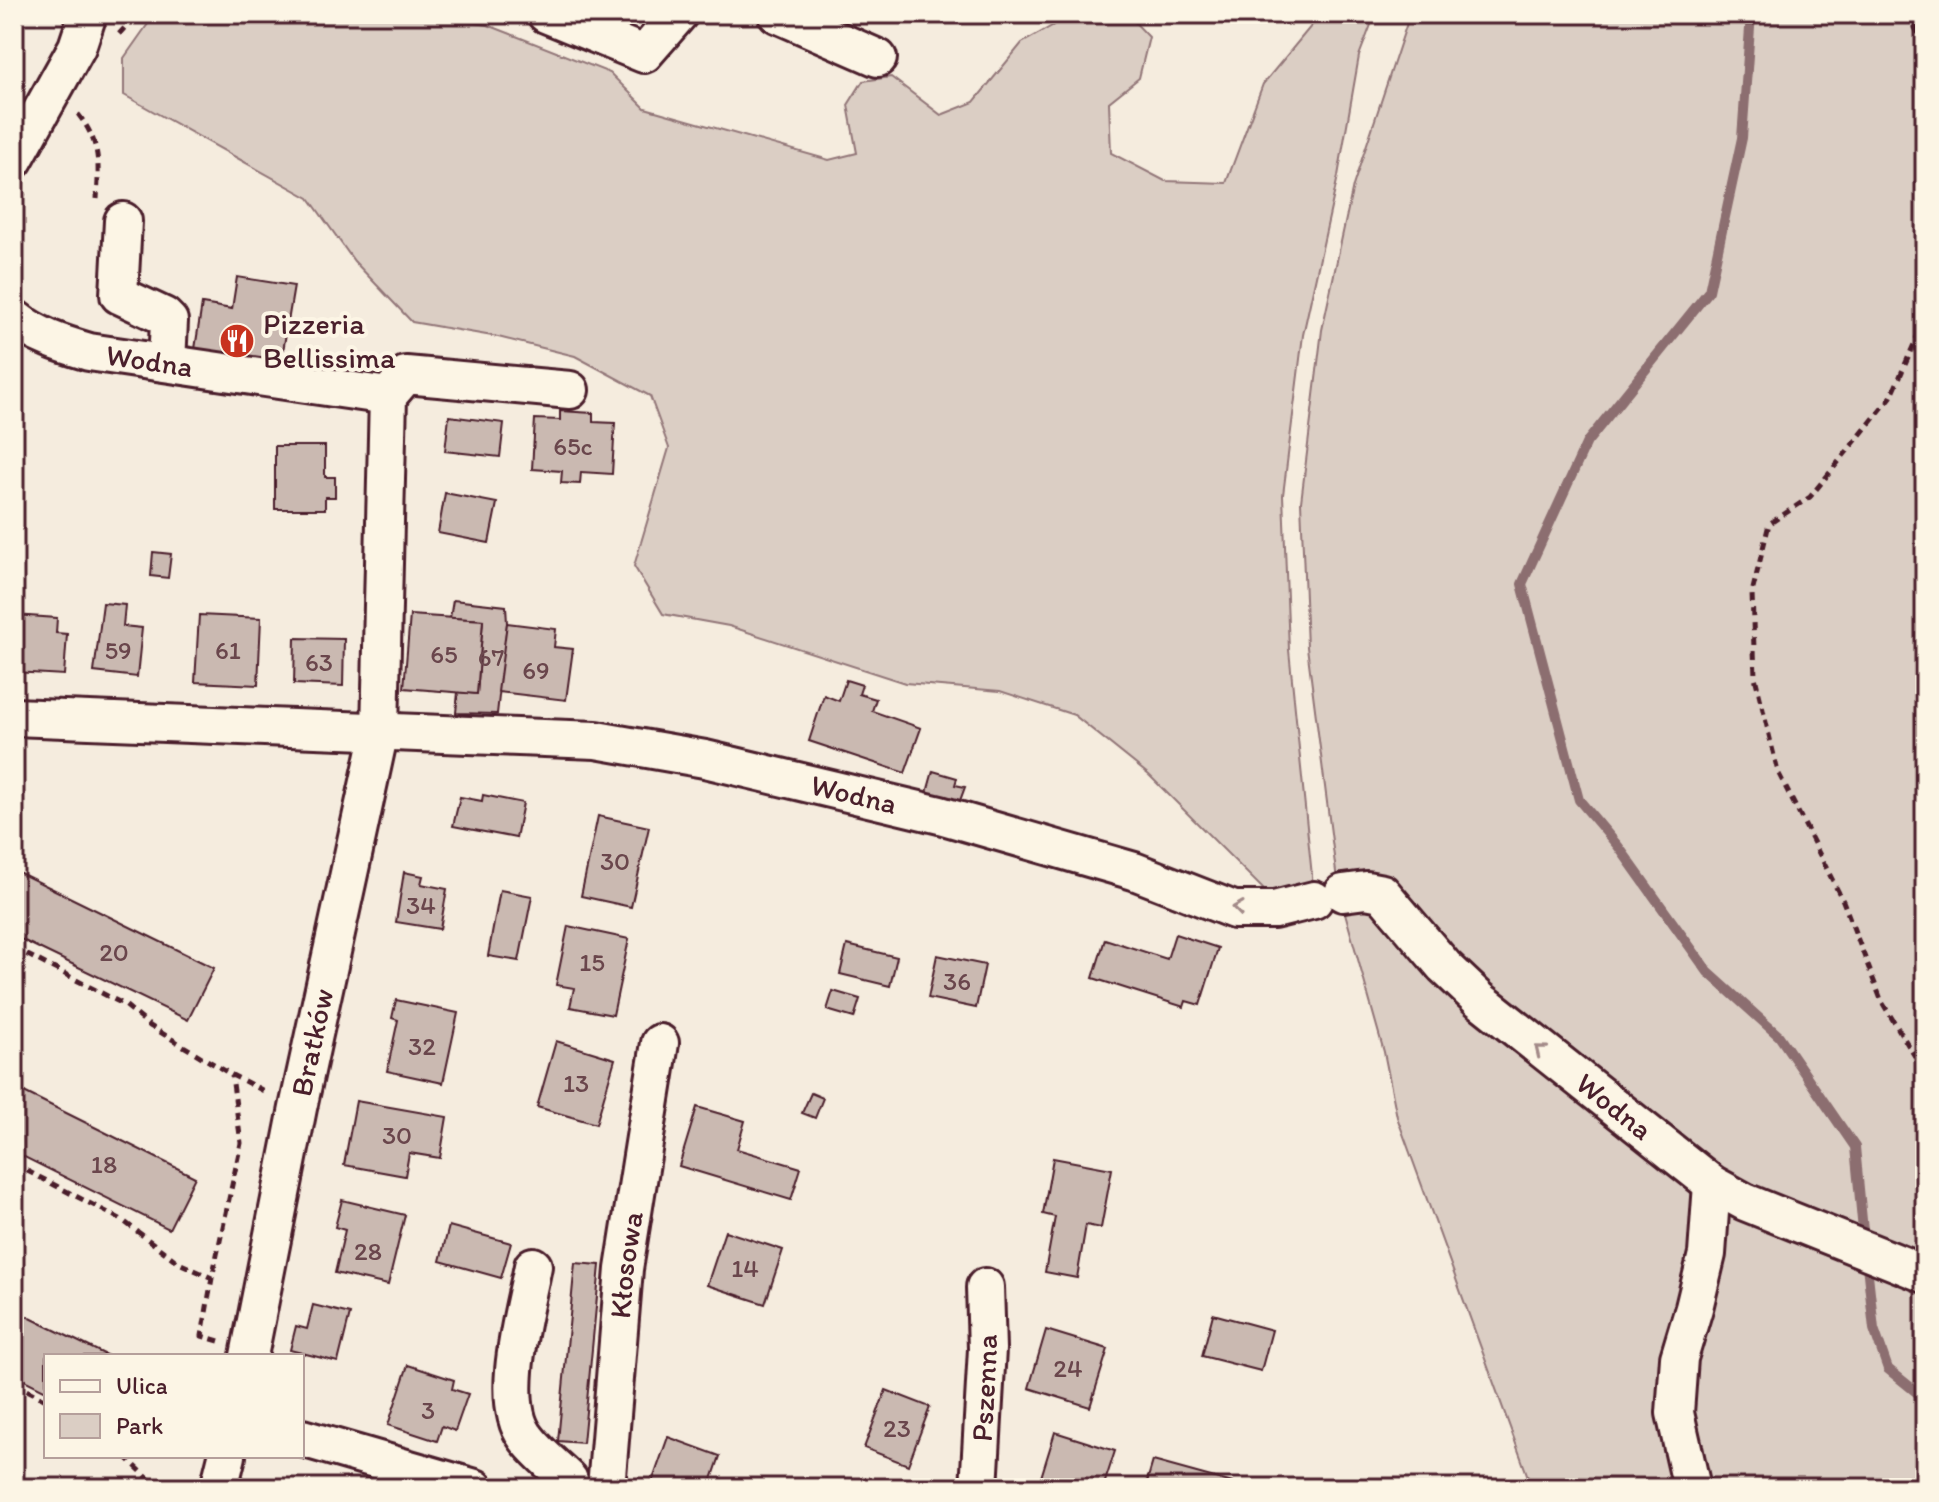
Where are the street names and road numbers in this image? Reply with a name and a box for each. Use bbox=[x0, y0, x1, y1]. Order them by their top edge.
street label: Wodna bbox=[104, 336, 196, 385]
street label: Wodna bbox=[807, 766, 901, 822]
street label: Bratków bbox=[282, 985, 342, 1100]
street label: Wodna bbox=[1569, 1064, 1660, 1148]
street label: Kłosowa bbox=[601, 1208, 651, 1320]
street label: Pszenna bbox=[963, 1334, 1005, 1443]

